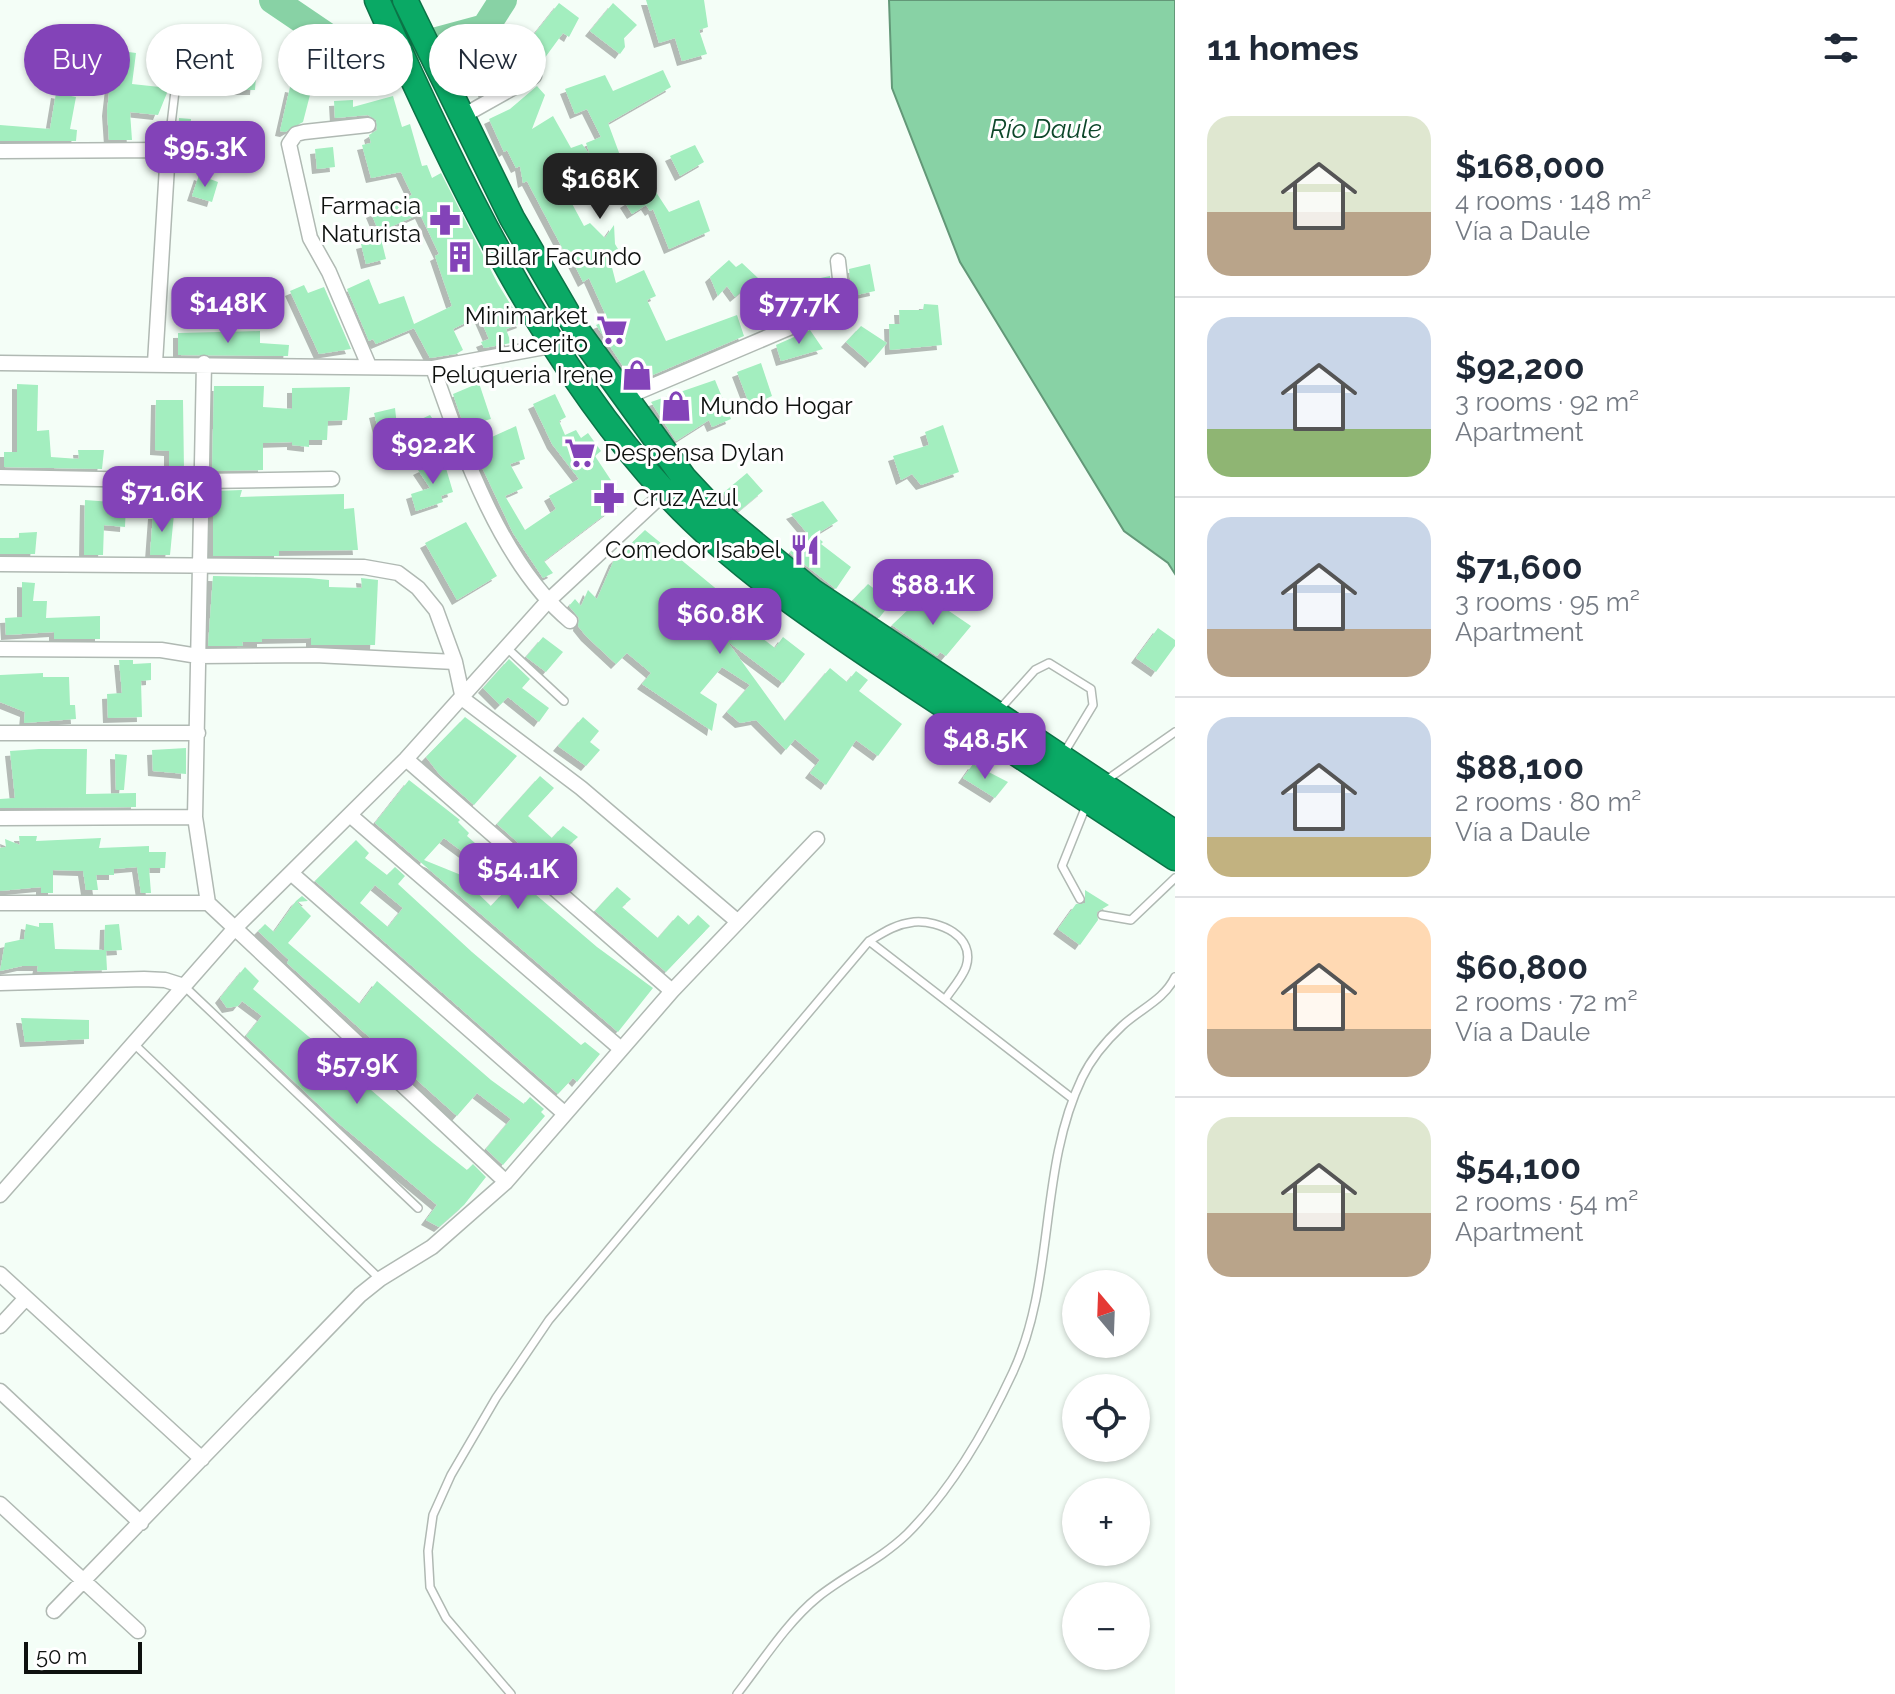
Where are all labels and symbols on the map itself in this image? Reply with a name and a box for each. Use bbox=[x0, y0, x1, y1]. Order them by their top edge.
water label: Río Daule bbox=[990, 114, 1102, 144]
pin: $95.3K bbox=[140, 121, 270, 189]
pin: $168K bbox=[544, 153, 656, 221]
place label: Farmacia Naturista bbox=[320, 191, 421, 248]
pharmacy icon: Farmacia Naturista bbox=[428, 203, 462, 237]
building icon: Billar Facundo bbox=[443, 240, 477, 274]
place label: Billar Facundo bbox=[484, 242, 642, 271]
pin: $148K bbox=[172, 277, 284, 345]
pin: $77.7K bbox=[734, 278, 864, 346]
place label: Minimarket Lucerito bbox=[465, 301, 588, 358]
supermarket icon: Minimarket Lucerito bbox=[595, 313, 629, 347]
shop icon: Peluqueria Irene bbox=[620, 358, 654, 392]
place label: Peluqueria Irene bbox=[431, 360, 613, 389]
shop icon: Mundo Hogar bbox=[659, 389, 693, 423]
place label: Mundo Hogar bbox=[700, 391, 853, 420]
pin: $92.2K bbox=[368, 418, 498, 486]
supermarket icon: Despensa Dylan bbox=[563, 436, 597, 470]
place label: Despensa Dylan bbox=[604, 438, 784, 467]
pin: $71.6K bbox=[97, 466, 227, 534]
pharmacy icon: Cruz Azul bbox=[592, 481, 626, 515]
place label: Cruz Azul bbox=[633, 483, 739, 512]
restaurant icon: Comedor Isabel bbox=[788, 533, 822, 567]
place label: Comedor Isabel bbox=[605, 535, 781, 564]
pin: $88.1K bbox=[868, 559, 998, 627]
pin: $60.8K bbox=[655, 588, 785, 656]
pin: $48.5K bbox=[920, 713, 1050, 781]
pin: $54.1K bbox=[453, 843, 583, 911]
pin: $57.9K bbox=[292, 1038, 422, 1106]
north arrow bbox=[1062, 1270, 1150, 1358]
scale bar bbox=[24, 1638, 142, 1674]

